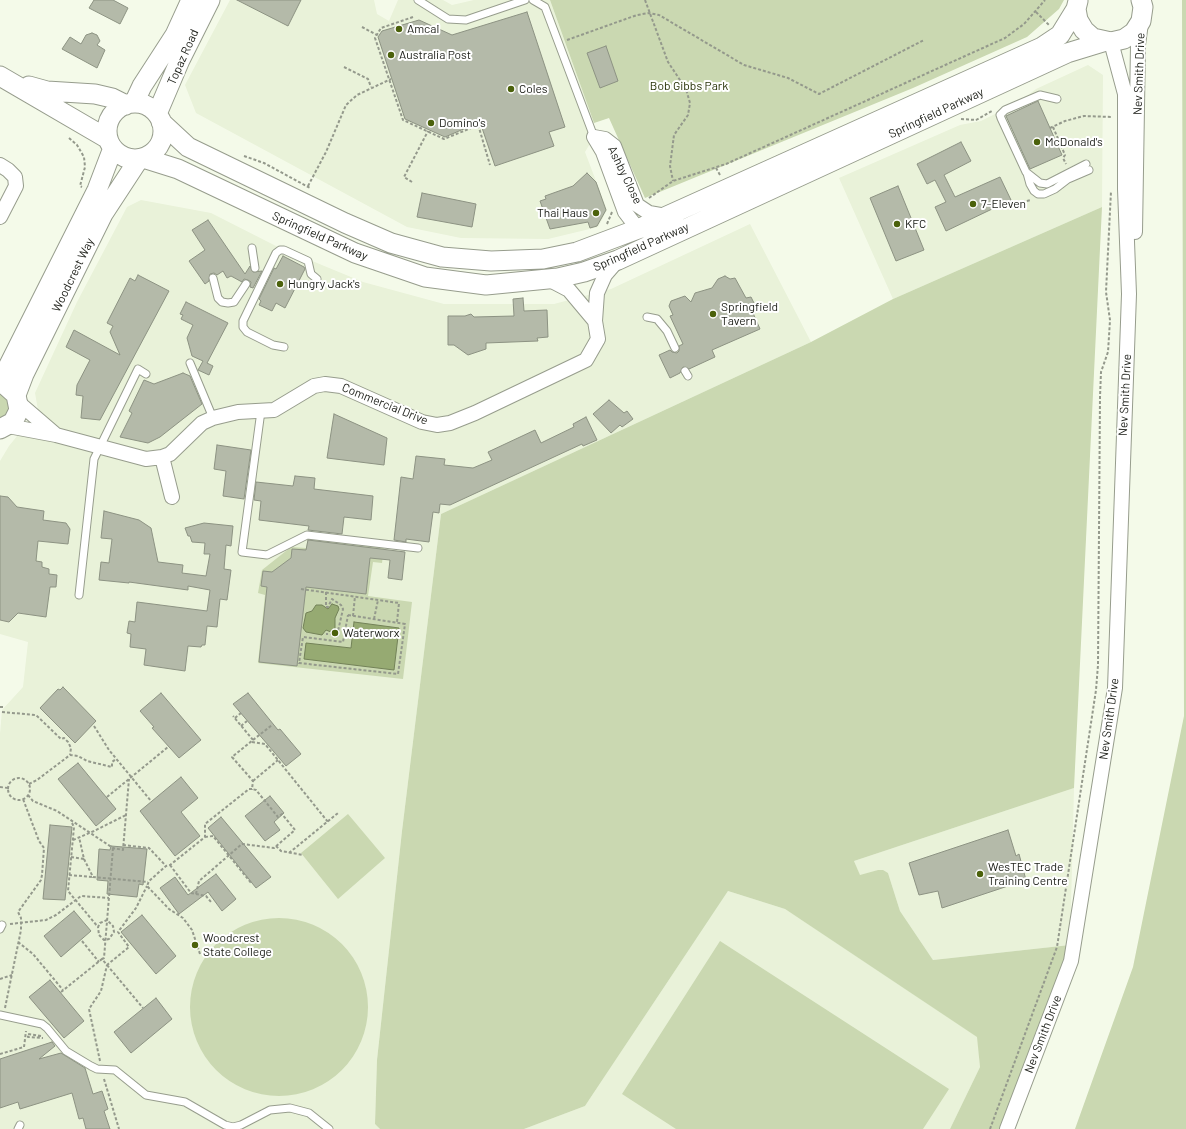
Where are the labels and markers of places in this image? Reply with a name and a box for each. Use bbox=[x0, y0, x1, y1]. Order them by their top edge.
place label: Amcal bbox=[407, 22, 439, 36]
marker: Amcal bbox=[394, 24, 404, 34]
place label: Australia Post bbox=[399, 48, 471, 62]
marker: Australia Post bbox=[386, 50, 396, 60]
place label: Coles bbox=[519, 82, 548, 96]
marker: Coles bbox=[506, 84, 516, 94]
place label: Domino's bbox=[439, 116, 486, 130]
marker: Domino's bbox=[426, 118, 436, 128]
place label: McDonald's bbox=[1045, 135, 1103, 149]
marker: McDonald's bbox=[1032, 137, 1042, 147]
place label: 7-Eleven bbox=[981, 197, 1026, 211]
marker: 7-Eleven bbox=[968, 199, 978, 209]
place label: Thai Haus bbox=[537, 206, 588, 220]
marker: Thai Haus bbox=[591, 208, 601, 218]
place label: KFC bbox=[905, 217, 926, 231]
marker: KFC bbox=[892, 219, 902, 229]
place label: Hungry Jack's bbox=[288, 277, 360, 291]
marker: Hungry Jack's bbox=[275, 279, 285, 289]
place label: Springfield Tavern bbox=[721, 300, 778, 328]
marker: Springfield Tavern bbox=[708, 309, 718, 319]
place label: Waterworx bbox=[343, 626, 399, 640]
marker: Waterworx bbox=[330, 628, 340, 638]
place label: WesTEC Trade Training Centre bbox=[988, 860, 1068, 888]
marker: WesTEC Trade Training Centre bbox=[975, 869, 985, 879]
place label: Woodcrest State College bbox=[203, 931, 272, 959]
marker: Woodcrest State College bbox=[190, 940, 200, 950]

